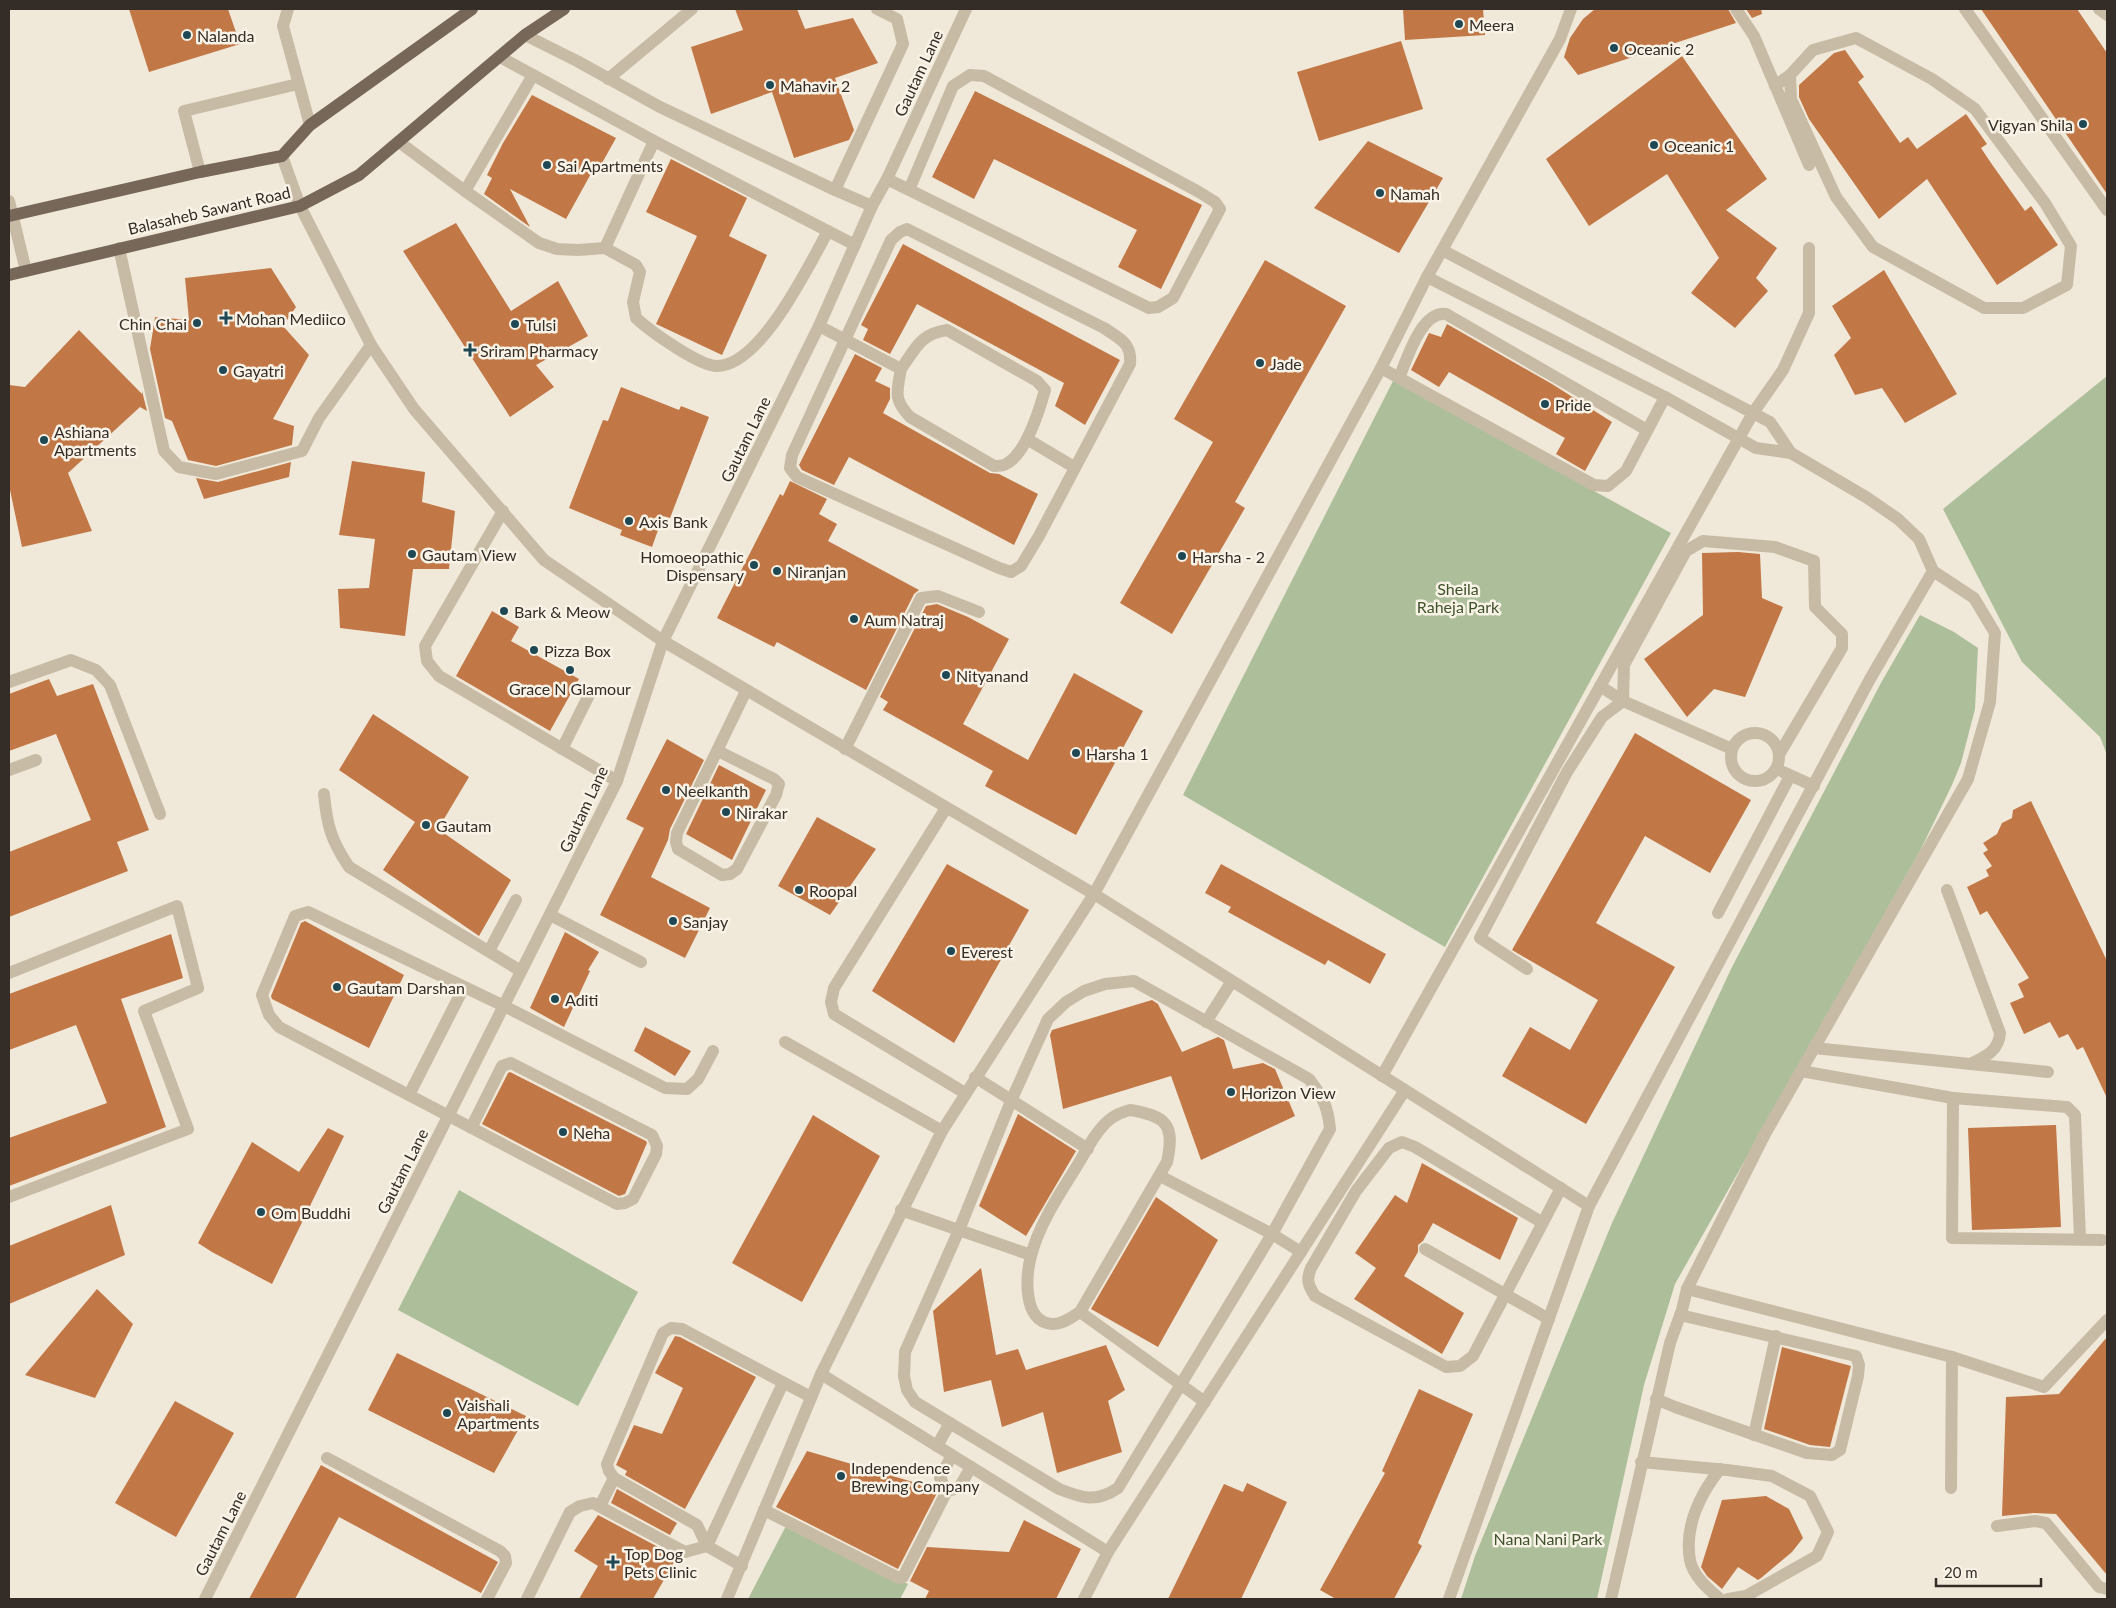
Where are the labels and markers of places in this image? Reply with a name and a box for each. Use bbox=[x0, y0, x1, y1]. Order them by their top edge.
place label: Meera bbox=[1469, 15, 1514, 34]
marker: Meera bbox=[1453, 18, 1465, 30]
place label: Nalanda bbox=[197, 26, 255, 45]
marker: Nalanda bbox=[181, 29, 193, 41]
place label: Oceanic 2 bbox=[1624, 39, 1694, 58]
marker: Oceanic 2 bbox=[1608, 42, 1620, 54]
place label: Mahavir 2 bbox=[780, 76, 850, 95]
marker: Mahavir 2 bbox=[764, 79, 776, 91]
place label: Vigyan Shila bbox=[1988, 115, 2073, 134]
marker: Vigyan Shila bbox=[2077, 118, 2089, 130]
place label: Oceanic 1 bbox=[1664, 136, 1734, 155]
marker: Oceanic 1 bbox=[1648, 139, 1660, 151]
place label: Sai Apartments bbox=[557, 156, 663, 175]
marker: Sai Apartments bbox=[541, 159, 553, 171]
place label: Namah bbox=[1390, 184, 1440, 203]
marker: Namah bbox=[1374, 187, 1386, 199]
place label: Mohan Mediico bbox=[236, 309, 346, 328]
marker: Mohan Mediico bbox=[220, 312, 232, 324]
place label: Chin Chai bbox=[119, 314, 187, 333]
place label: Tulsi bbox=[525, 315, 556, 334]
marker: Chin Chai bbox=[191, 317, 203, 329]
marker: Tulsi bbox=[509, 318, 521, 330]
place label: Sriram Pharmacy bbox=[480, 341, 599, 360]
marker: Sriram Pharmacy bbox=[464, 344, 476, 356]
place label: Jade bbox=[1270, 354, 1302, 373]
marker: Jade bbox=[1254, 357, 1266, 369]
place label: Gayatri bbox=[233, 361, 284, 380]
marker: Gayatri bbox=[217, 364, 229, 376]
place label: Pride bbox=[1555, 395, 1592, 414]
marker: Pride bbox=[1539, 398, 1551, 410]
place label: Ashiana Apartments bbox=[54, 422, 136, 459]
marker: Ashiana Apartments bbox=[38, 434, 50, 446]
place label: Axis Bank bbox=[639, 512, 709, 531]
marker: Axis Bank bbox=[623, 515, 635, 527]
place label: Gautam View bbox=[422, 545, 517, 564]
place label: Homoeopathic Dispensary bbox=[640, 547, 745, 584]
place label: Harsha - 2 bbox=[1192, 547, 1265, 566]
marker: Gautam View bbox=[406, 548, 418, 560]
marker: Harsha - 2 bbox=[1176, 550, 1188, 562]
marker: Homoeopathic Dispensary bbox=[748, 559, 760, 571]
place label: Niranjan bbox=[787, 562, 846, 581]
marker: Niranjan bbox=[771, 565, 783, 577]
place label: Bark & Meow bbox=[514, 602, 611, 621]
marker: Bark & Meow bbox=[498, 605, 510, 617]
place label: Aum Natraj bbox=[864, 610, 944, 629]
marker: Aum Natraj bbox=[848, 613, 860, 625]
place label: Pizza Box bbox=[544, 641, 611, 660]
marker: Pizza Box bbox=[528, 644, 540, 656]
marker: Grace N Glamour bbox=[564, 664, 576, 676]
place label: Nityanand bbox=[956, 666, 1028, 685]
marker: Nityanand bbox=[940, 669, 952, 681]
place label: Grace N Glamour bbox=[509, 679, 631, 698]
place label: Harsha 1 bbox=[1086, 744, 1149, 763]
marker: Harsha 1 bbox=[1070, 747, 1082, 759]
place label: Neelkanth bbox=[676, 781, 748, 800]
marker: Neelkanth bbox=[660, 784, 672, 796]
place label: Nirakar bbox=[736, 803, 788, 822]
marker: Nirakar bbox=[720, 806, 732, 818]
place label: Gautam bbox=[436, 816, 491, 835]
marker: Gautam bbox=[420, 819, 432, 831]
place label: Roopal bbox=[809, 881, 857, 900]
marker: Roopal bbox=[793, 884, 805, 896]
place label: Sanjay bbox=[683, 912, 729, 931]
marker: Sanjay bbox=[667, 915, 679, 927]
place label: Everest bbox=[961, 942, 1013, 961]
marker: Everest bbox=[945, 945, 957, 957]
place label: Gautam Darshan bbox=[347, 978, 465, 997]
marker: Gautam Darshan bbox=[331, 981, 343, 993]
place label: Aditi bbox=[565, 990, 598, 1009]
marker: Aditi bbox=[549, 993, 561, 1005]
place label: Horizon View bbox=[1241, 1083, 1336, 1102]
marker: Horizon View bbox=[1225, 1086, 1237, 1098]
place label: Neha bbox=[573, 1123, 610, 1142]
marker: Neha bbox=[557, 1126, 569, 1138]
place label: Om Buddhi bbox=[271, 1203, 351, 1222]
marker: Om Buddhi bbox=[255, 1206, 267, 1218]
place label: Vaishali Apartments bbox=[457, 1395, 539, 1432]
marker: Vaishali Apartments bbox=[441, 1407, 453, 1419]
place label: Independence Brewing Company bbox=[851, 1458, 980, 1495]
marker: Independence Brewing Company bbox=[835, 1470, 847, 1482]
place label: Top Dog Pets Clinic bbox=[624, 1544, 697, 1581]
marker: Top Dog Pets Clinic bbox=[606, 1555, 620, 1569]

